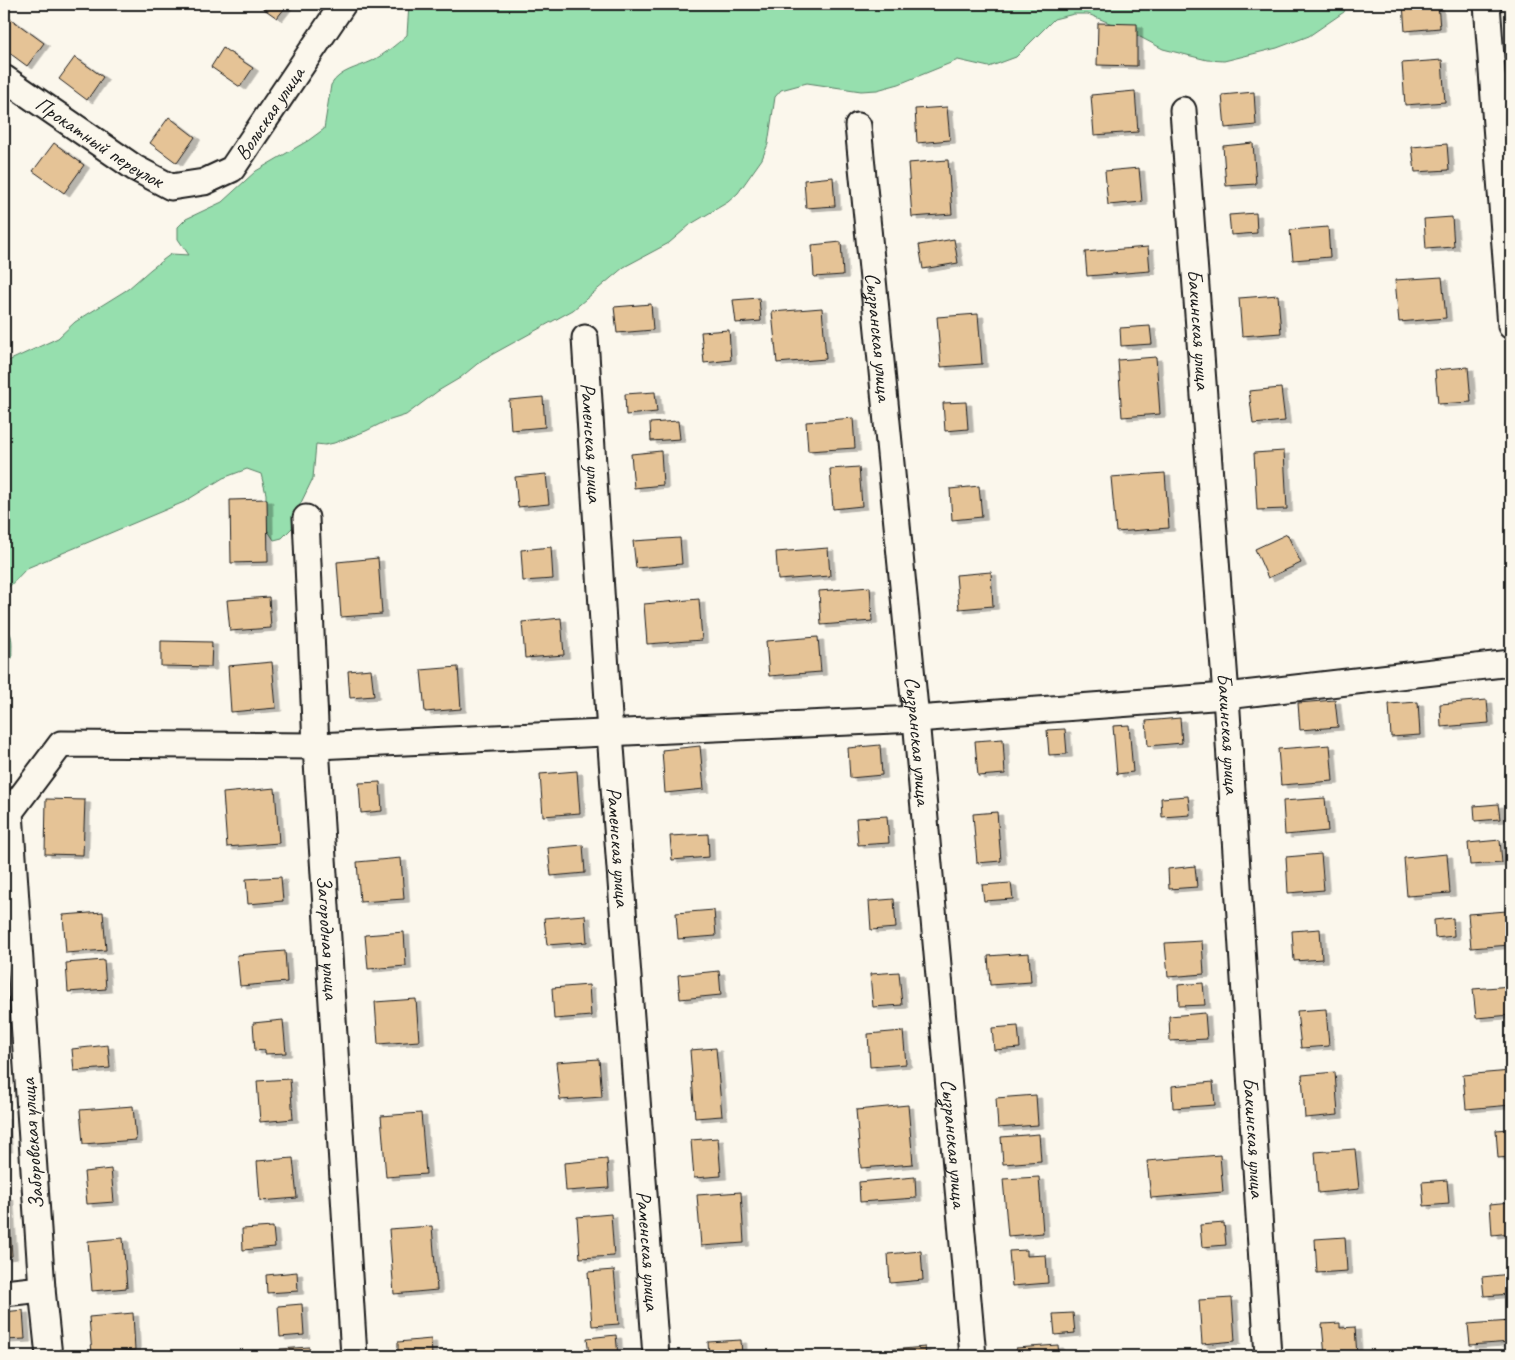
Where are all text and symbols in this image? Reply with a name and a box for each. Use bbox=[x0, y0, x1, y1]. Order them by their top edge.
street label: Вольская улица bbox=[229, 60, 311, 165]
street label: Прокатный переулок bbox=[31, 91, 170, 195]
street label: Бакинская улица bbox=[1182, 268, 1217, 392]
street label: Сызранская улица bbox=[859, 272, 898, 405]
street label: Раменская улица bbox=[575, 382, 609, 505]
street label: Бакинская улица bbox=[1211, 672, 1245, 796]
street label: Сызранская улица bbox=[899, 676, 937, 809]
street label: Раменская улица bbox=[601, 786, 636, 909]
street label: Загородная улица bbox=[311, 875, 345, 1002]
street label: Заборовская улица bbox=[14, 1076, 50, 1210]
street label: Бакинская улица bbox=[1237, 1076, 1271, 1200]
street label: Сызранская улица bbox=[935, 1078, 973, 1211]
street label: Раменская улица bbox=[631, 1190, 666, 1313]

